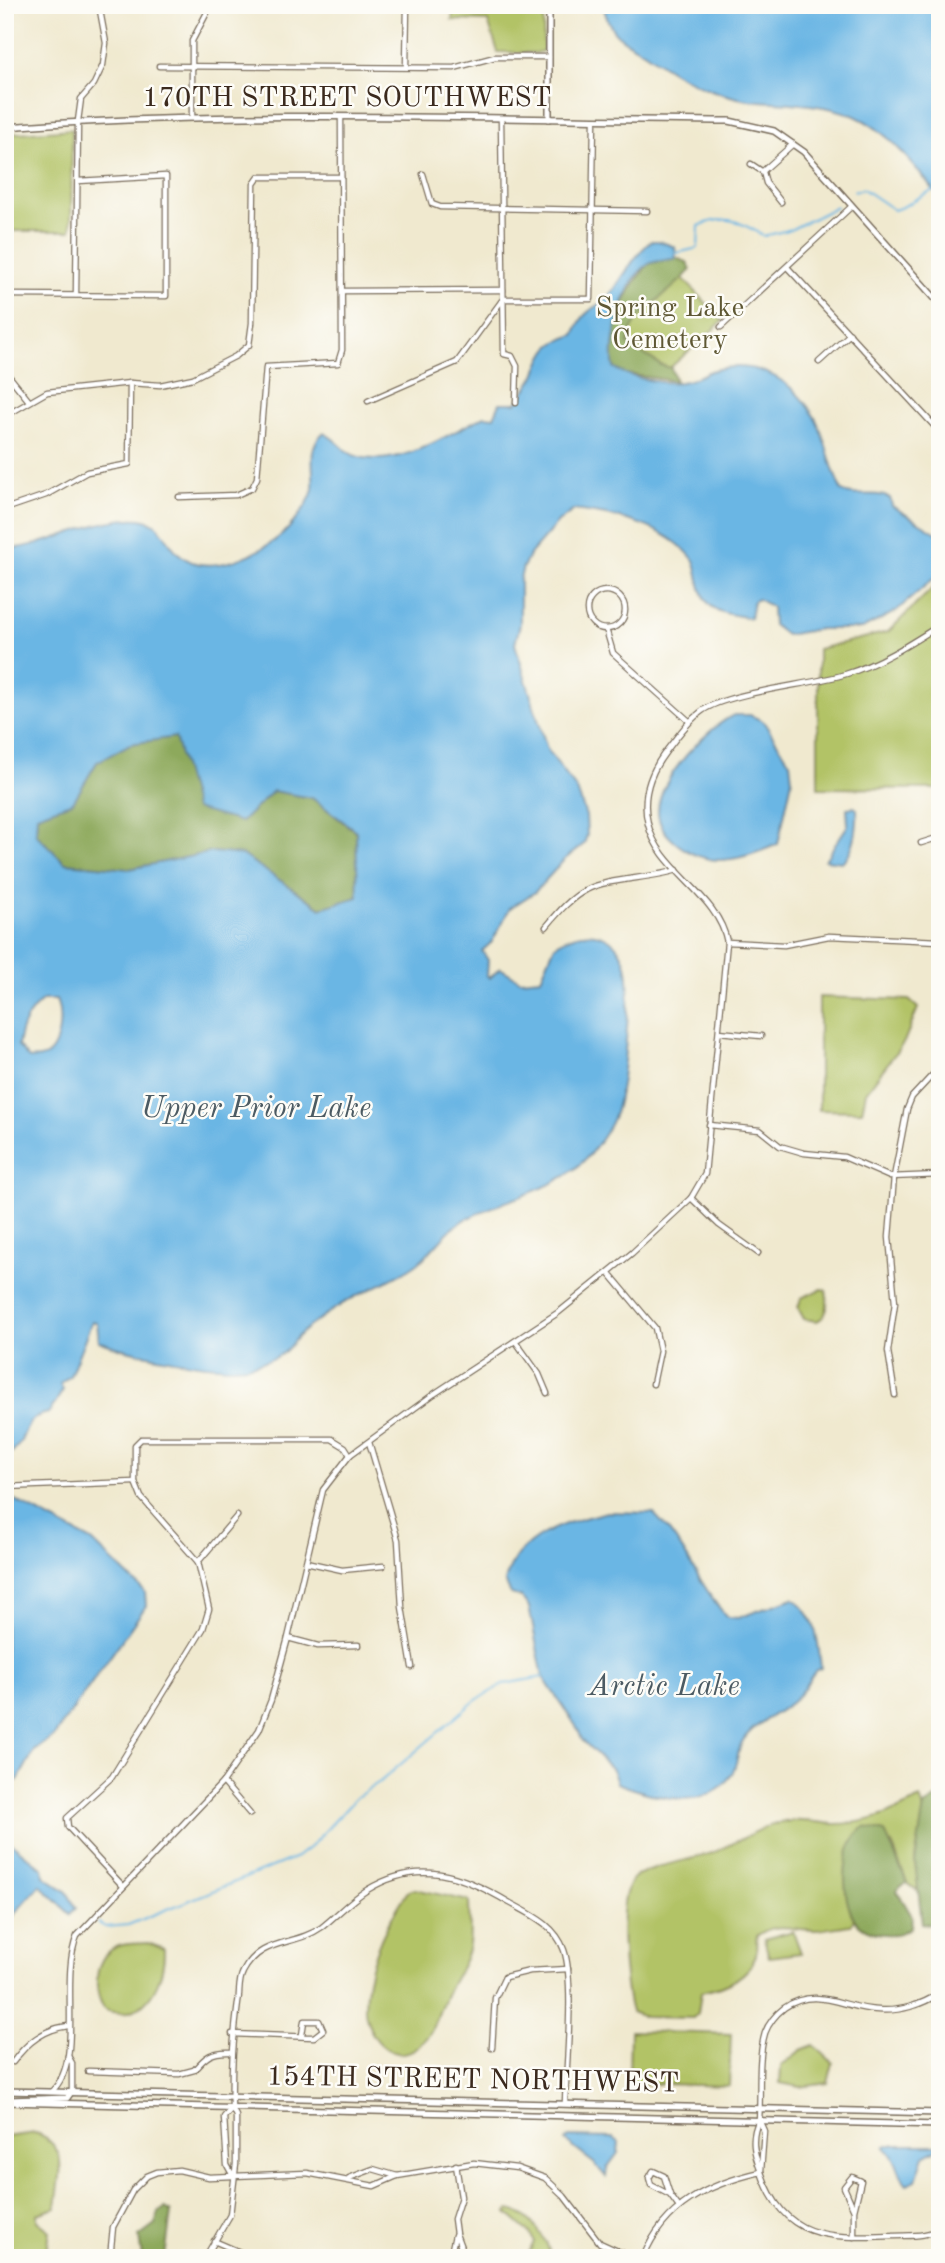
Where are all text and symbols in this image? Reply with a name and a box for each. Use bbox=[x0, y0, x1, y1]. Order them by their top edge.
street label: 170TH STREET SOUTHWEST bbox=[142, 85, 552, 113]
park label: Spring Lake Cemetery bbox=[595, 295, 745, 355]
water label: Upper Prior Lake bbox=[141, 1094, 371, 1124]
water label: Arctic Lake bbox=[586, 1672, 740, 1702]
street label: 154TH STREET NORTHWEST bbox=[267, 2063, 679, 2099]

